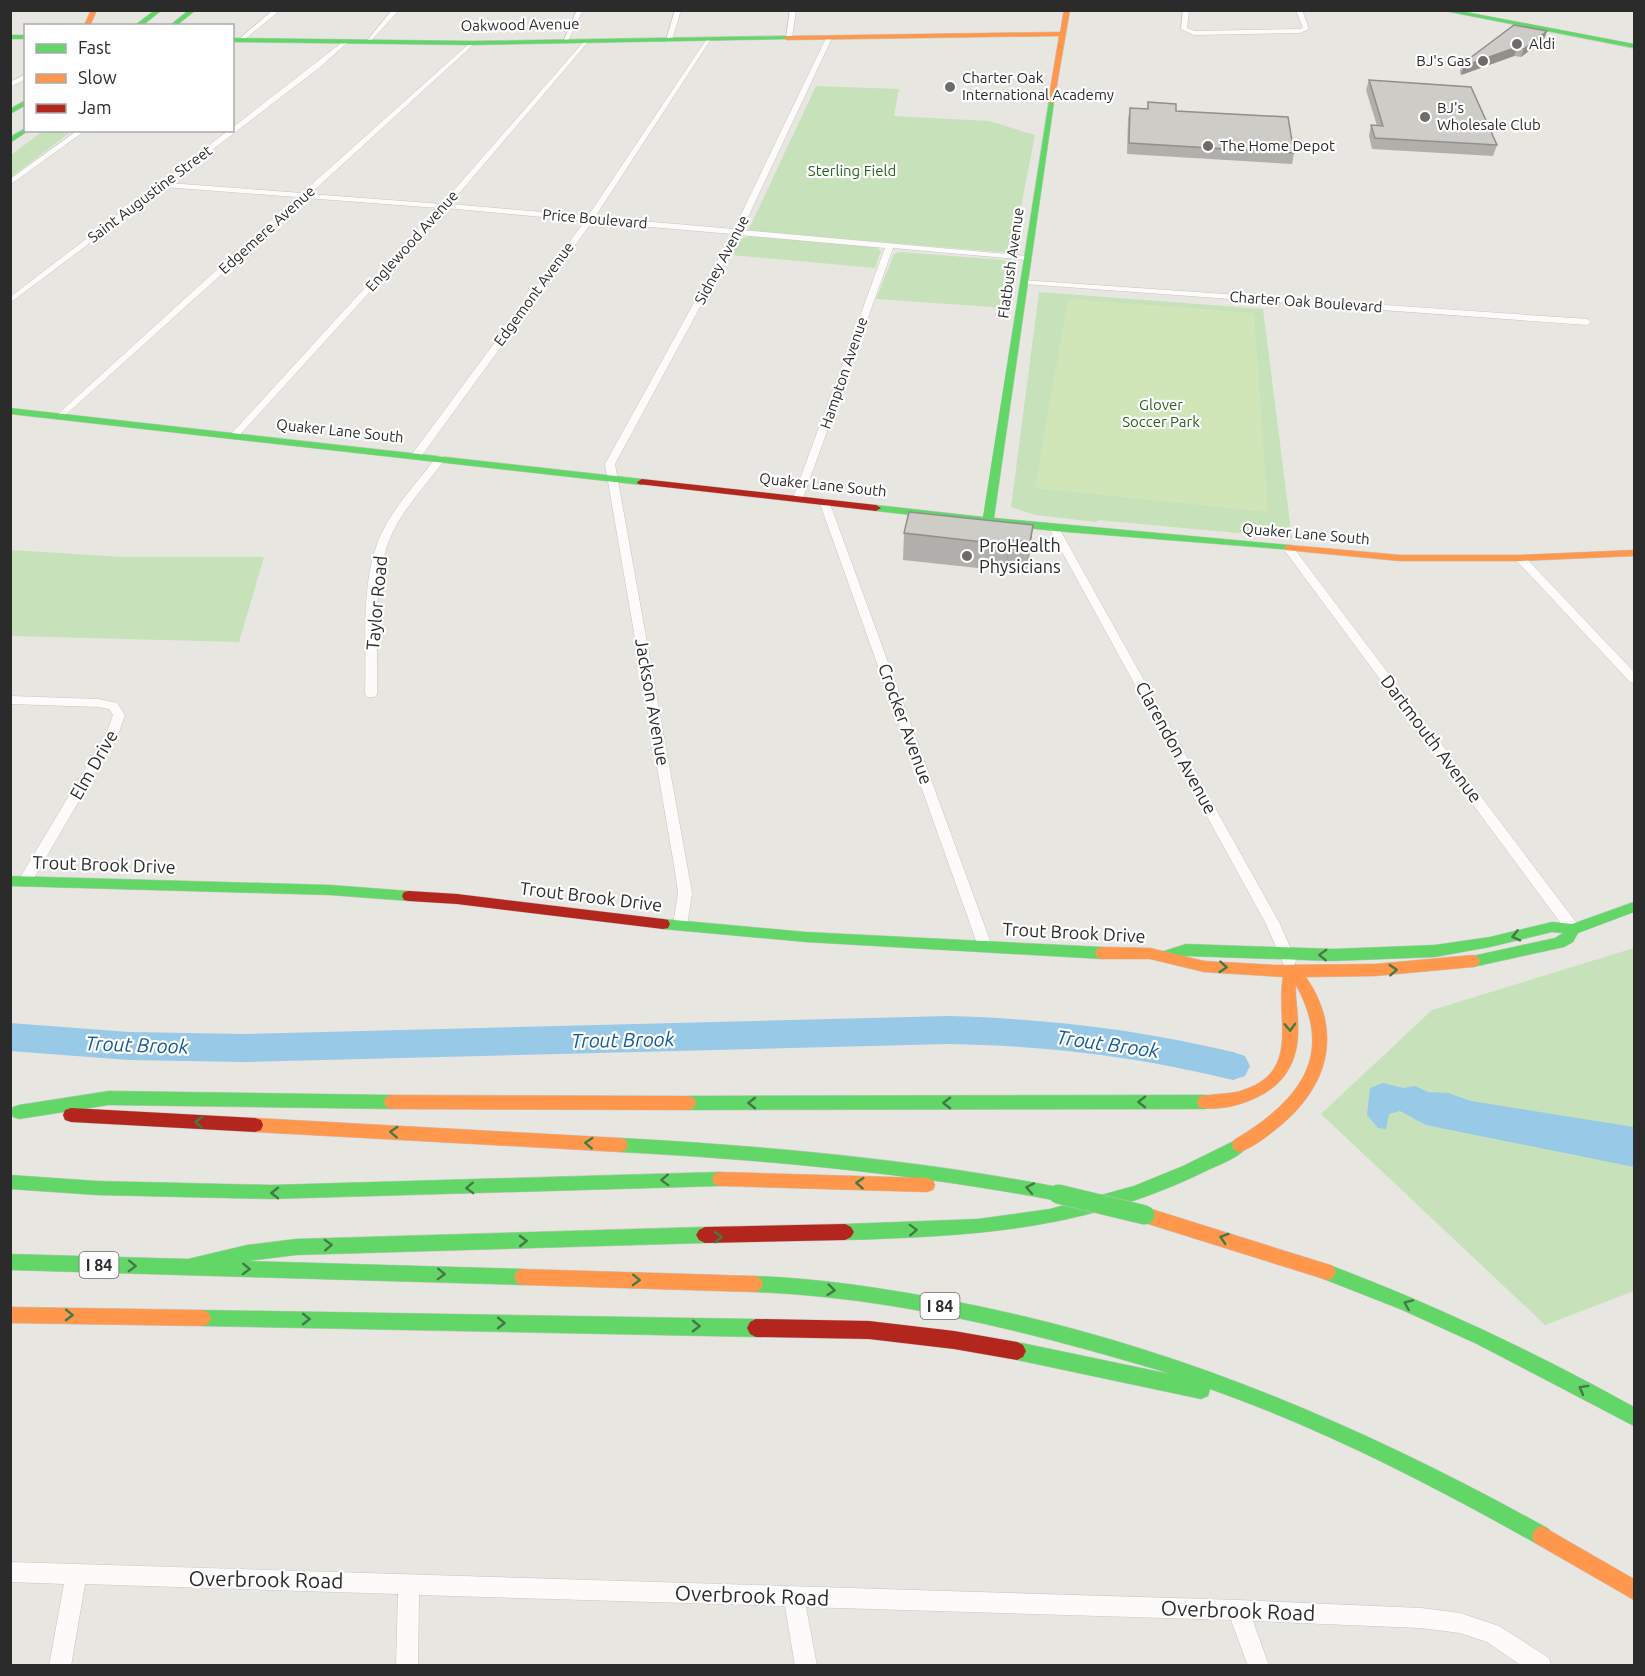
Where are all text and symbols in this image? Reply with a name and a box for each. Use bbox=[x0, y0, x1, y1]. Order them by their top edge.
street label: Oakwood Avenue bbox=[460, 15, 580, 34]
legend bbox=[24, 24, 234, 132]
place label: Aldi bbox=[1529, 35, 1555, 52]
text: Fast bbox=[78, 37, 111, 57]
marker: Aldi bbox=[1510, 37, 1524, 51]
place label: BJ's Gas bbox=[1416, 52, 1471, 69]
marker: BJ's Gas bbox=[1476, 54, 1490, 68]
text: Slow bbox=[78, 67, 117, 87]
place label: Charter Oak International Academy bbox=[962, 69, 1114, 103]
marker: Charter Oak International Academy bbox=[943, 80, 957, 94]
text: Jam bbox=[78, 97, 112, 117]
place label: BJ's Wholesale Club bbox=[1437, 99, 1541, 133]
marker: BJ's Wholesale Club bbox=[1418, 110, 1432, 124]
place label: The Home Depot bbox=[1220, 137, 1335, 154]
marker: The Home Depot bbox=[1201, 139, 1215, 153]
street label: Saint Augustine Street bbox=[84, 141, 215, 246]
park label: Sterling Field bbox=[808, 162, 896, 179]
street label: Edgemere Avenue bbox=[215, 182, 318, 277]
street label: Englewood Avenue bbox=[362, 187, 461, 295]
street label: Price Boulevard bbox=[542, 205, 648, 232]
street label: Flatbush Avenue bbox=[994, 206, 1027, 319]
street label: Sidney Avenue bbox=[691, 212, 752, 307]
street label: Edgemont Avenue bbox=[490, 239, 577, 349]
street label: Charter Oak Boulevard bbox=[1229, 288, 1383, 315]
street label: Hampton Avenue bbox=[816, 315, 871, 431]
park label: Glover Soccer Park bbox=[1122, 396, 1200, 430]
street label: Quaker Lane South bbox=[276, 415, 405, 446]
street label: Quaker Lane South bbox=[759, 469, 888, 500]
street label: Quaker Lane South bbox=[1242, 519, 1371, 548]
place label: ProHealth Physicians bbox=[979, 535, 1061, 576]
marker: ProHealth Physicians bbox=[960, 549, 974, 563]
street label: Taylor Road bbox=[362, 555, 390, 651]
street label: Jackson Avenue bbox=[632, 637, 674, 767]
street label: Crocker Avenue bbox=[875, 661, 937, 787]
street label: Dartmouth Avenue bbox=[1377, 671, 1486, 806]
street label: Clarendon Avenue bbox=[1132, 678, 1222, 817]
street label: Elm Drive bbox=[65, 726, 121, 803]
street label: Trout Brook Drive bbox=[32, 852, 176, 876]
street label: Trout Brook Drive bbox=[519, 877, 663, 915]
street label: Trout Brook Drive bbox=[1002, 918, 1146, 946]
one-way arrow bbox=[1511, 928, 1521, 941]
one-way arrow bbox=[1318, 948, 1327, 961]
one-way arrow bbox=[1219, 960, 1228, 973]
one-way arrow bbox=[1388, 964, 1397, 977]
one-way arrow bbox=[1284, 1022, 1297, 1031]
water label: Trout Brook bbox=[1055, 1025, 1162, 1062]
water label: Trout Brook bbox=[571, 1027, 676, 1052]
water label: Trout Brook bbox=[85, 1031, 190, 1058]
one-way arrow bbox=[1138, 1096, 1147, 1108]
one-way arrow bbox=[748, 1097, 757, 1109]
one-way arrow bbox=[943, 1097, 952, 1109]
one-way arrow bbox=[195, 1115, 204, 1128]
one-way arrow bbox=[389, 1126, 398, 1139]
one-way arrow bbox=[584, 1137, 593, 1150]
one-way arrow bbox=[660, 1174, 669, 1186]
one-way arrow bbox=[855, 1176, 864, 1189]
one-way arrow bbox=[465, 1182, 474, 1194]
one-way arrow bbox=[1025, 1182, 1035, 1195]
one-way arrow bbox=[270, 1187, 279, 1199]
one-way arrow bbox=[908, 1224, 917, 1236]
one-way arrow bbox=[713, 1230, 722, 1243]
one-way arrow bbox=[1219, 1233, 1230, 1245]
one-way arrow bbox=[518, 1235, 527, 1247]
one-way arrow bbox=[323, 1239, 332, 1252]
road number: I 84 bbox=[80, 1252, 118, 1278]
one-way arrow bbox=[127, 1259, 136, 1272]
one-way arrow bbox=[242, 1263, 251, 1275]
one-way arrow bbox=[437, 1268, 446, 1281]
one-way arrow bbox=[631, 1274, 640, 1286]
one-way arrow bbox=[826, 1283, 835, 1296]
road number: I 84 bbox=[920, 1293, 960, 1319]
one-way arrow bbox=[1403, 1299, 1414, 1311]
one-way arrow bbox=[64, 1309, 73, 1322]
one-way arrow bbox=[301, 1313, 310, 1326]
one-way arrow bbox=[496, 1316, 505, 1329]
one-way arrow bbox=[691, 1320, 700, 1332]
one-way arrow bbox=[1579, 1385, 1590, 1396]
street label: Overbrook Road bbox=[188, 1566, 344, 1592]
street label: Overbrook Road bbox=[674, 1580, 830, 1610]
street label: Overbrook Road bbox=[1160, 1595, 1316, 1625]

